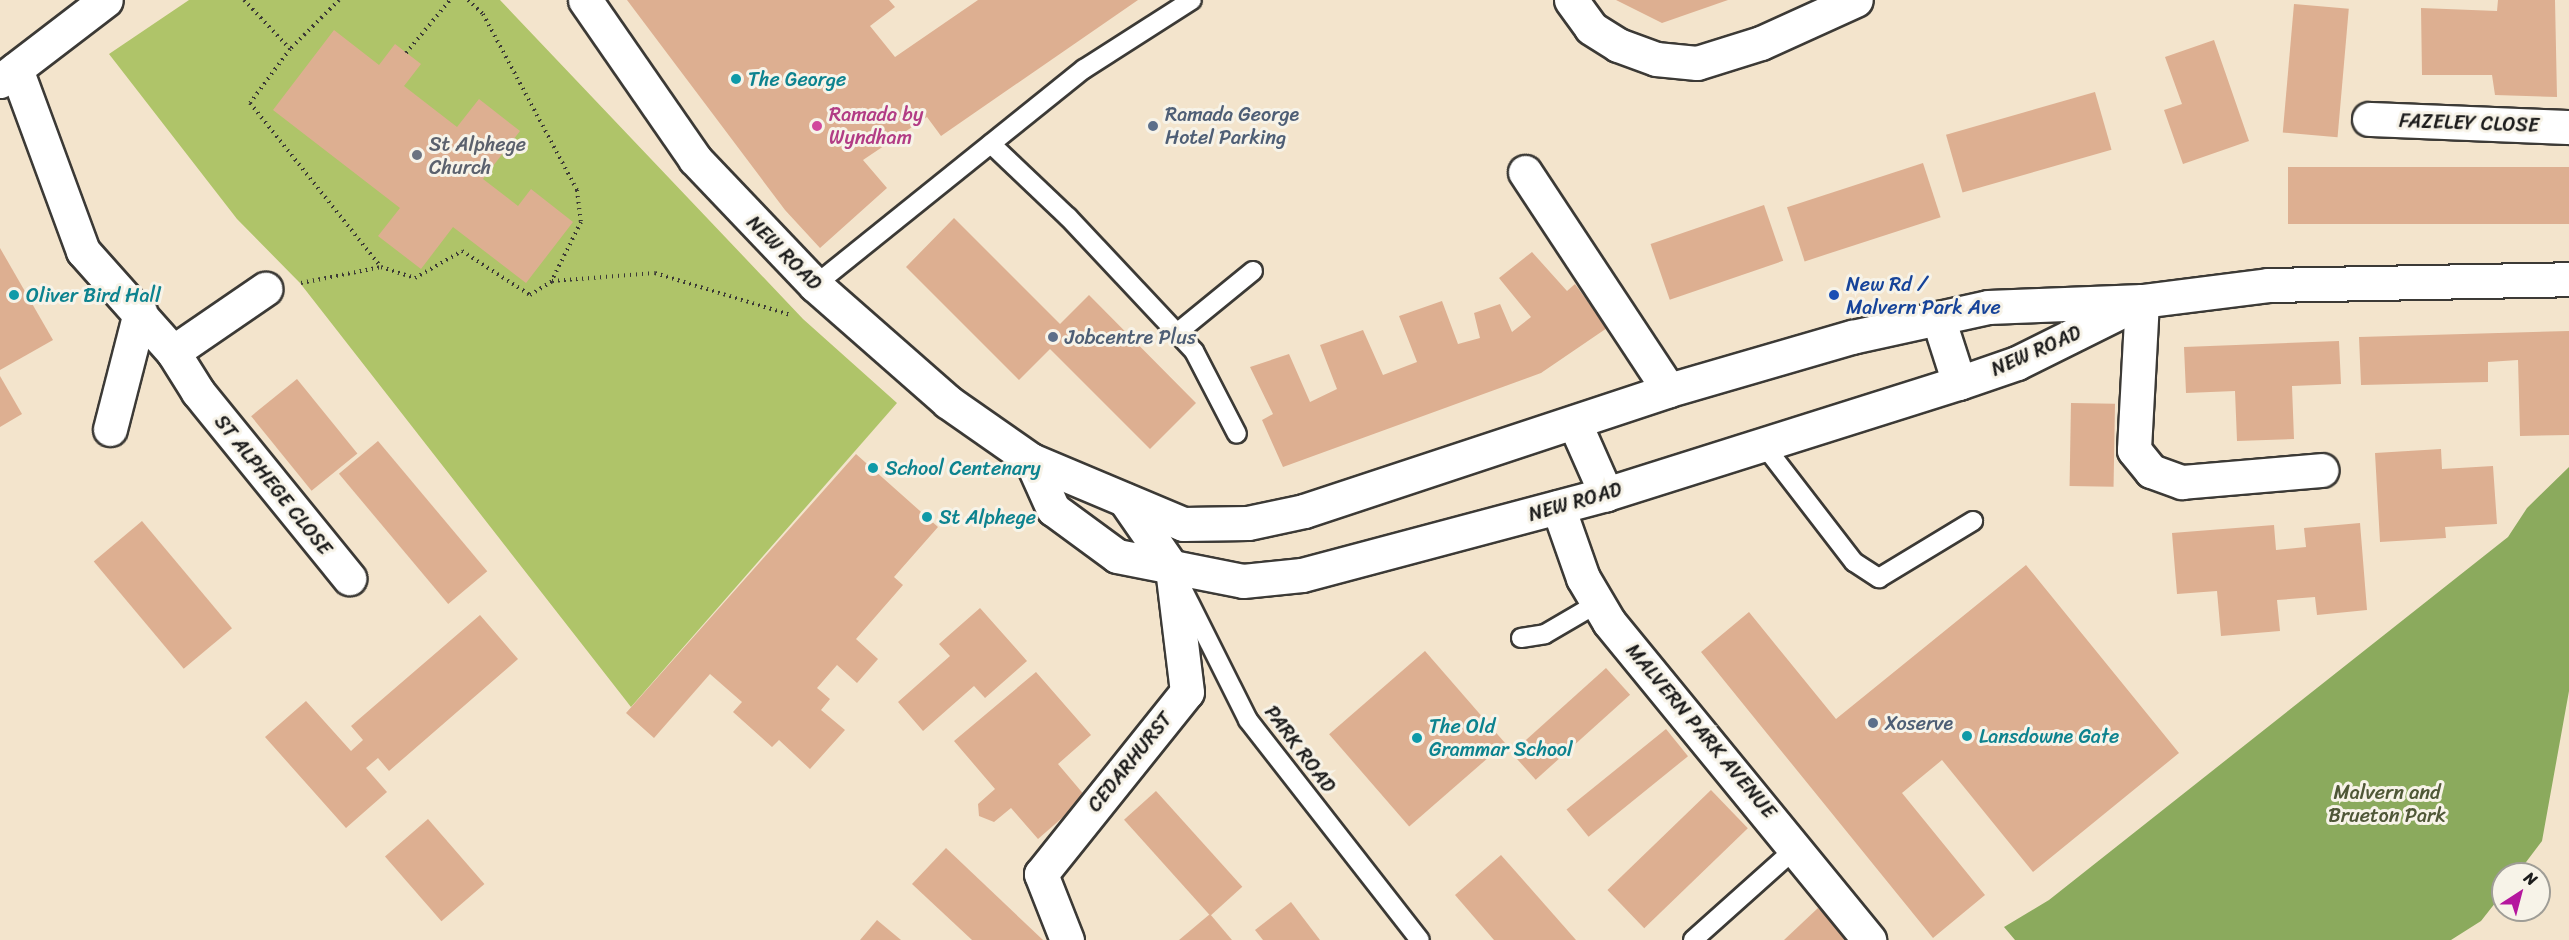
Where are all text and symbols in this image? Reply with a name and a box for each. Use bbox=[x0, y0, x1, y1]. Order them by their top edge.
place label: The George bbox=[748, 67, 846, 91]
marker: The George bbox=[729, 72, 743, 86]
place label: Ramada by Wyndham bbox=[829, 102, 924, 149]
place label: Ramada George Hotel Parking bbox=[1165, 102, 1299, 149]
street label: FAZELEY CLOSE bbox=[2400, 109, 2538, 137]
marker: Ramada by Wyndham bbox=[810, 119, 824, 133]
marker: Ramada George Hotel Parking bbox=[1146, 119, 1160, 133]
place label: St Alphege Church bbox=[429, 132, 526, 179]
marker: St Alphege Church bbox=[410, 148, 424, 162]
street label: NEW ROAD bbox=[742, 211, 826, 295]
place label: New Rd / Malvern Park Ave bbox=[1846, 272, 2001, 319]
place label: Oliver Bird Hall bbox=[26, 283, 161, 307]
marker: Oliver Bird Hall bbox=[7, 288, 21, 302]
marker: New Rd / Malvern Park Ave bbox=[1827, 288, 1841, 302]
street label: NEW ROAD bbox=[1987, 321, 2085, 381]
place label: Jobcentre Plus bbox=[1065, 325, 1196, 349]
marker: Jobcentre Plus bbox=[1046, 330, 1060, 344]
street label: ST ALPHEGE CLOSE bbox=[209, 410, 337, 560]
place label: School Centenary bbox=[885, 456, 1041, 480]
marker: School Centenary bbox=[866, 461, 880, 475]
street label: NEW ROAD bbox=[1526, 477, 1624, 527]
place label: St Alphege bbox=[939, 505, 1036, 529]
marker: St Alphege bbox=[920, 510, 934, 524]
street label: MALVERN PARK AVENUE bbox=[1621, 639, 1781, 823]
street label: PARK ROAD bbox=[1259, 701, 1341, 797]
street label: CEDARHURST bbox=[1083, 707, 1177, 817]
place label: Xoserve bbox=[1885, 711, 1953, 735]
place label: The Old Grammar School bbox=[1429, 714, 1573, 761]
marker: Xoserve bbox=[1866, 716, 1880, 730]
place label: Lansdowne Gate bbox=[1979, 724, 2120, 748]
marker: Lansdowne Gate bbox=[1960, 729, 1974, 743]
marker: The Old Grammar School bbox=[1410, 731, 1424, 745]
park label: Malvern and Brueton Park bbox=[2328, 781, 2446, 828]
north arrow bbox=[2491, 862, 2551, 922]
text: N bbox=[2518, 864, 2544, 894]

